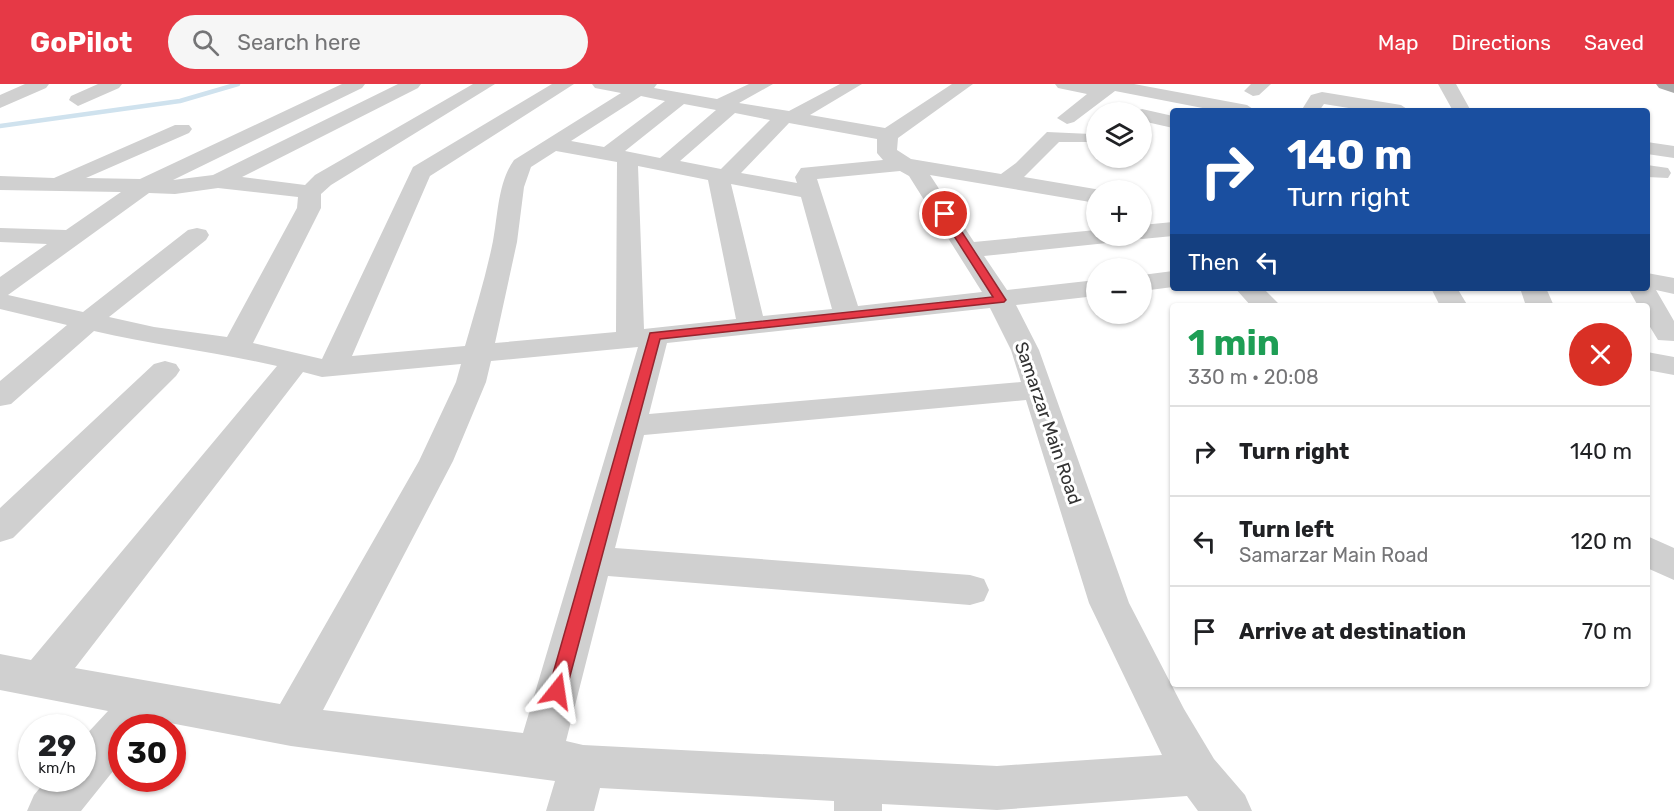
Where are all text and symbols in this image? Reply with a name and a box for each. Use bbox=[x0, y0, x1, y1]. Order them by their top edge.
search box bbox=[168, 15, 588, 69]
text: GoPilot bbox=[30, 26, 132, 59]
icon: search bbox=[189, 26, 222, 59]
text: Search here bbox=[237, 29, 361, 56]
text: Map bbox=[1378, 30, 1419, 55]
text: Directions bbox=[1452, 30, 1551, 55]
text: Saved bbox=[1584, 30, 1644, 55]
map controls bbox=[1086, 102, 1152, 324]
button: layers bbox=[1086, 102, 1152, 168]
text: 140 m bbox=[1287, 130, 1413, 180]
icon: right bbox=[1188, 132, 1266, 210]
button: + bbox=[1086, 180, 1152, 246]
text: Turn right bbox=[1287, 181, 1410, 213]
pin bbox=[919, 188, 970, 239]
icon: arrive bbox=[928, 197, 961, 230]
icon: left bbox=[1251, 246, 1284, 279]
text: Then bbox=[1188, 249, 1239, 276]
button: − bbox=[1086, 258, 1152, 324]
text: 1 min bbox=[1188, 321, 1280, 364]
button: close bbox=[1569, 323, 1632, 386]
street label: Samarzar Main Road bbox=[1010, 339, 1086, 507]
text: 330 m · 20:08 bbox=[1188, 365, 1319, 389]
icon: right bbox=[1188, 435, 1221, 468]
text: Turn right bbox=[1239, 438, 1349, 465]
text: 140 m bbox=[1570, 438, 1632, 465]
text: Turn left bbox=[1239, 516, 1334, 543]
icon: left bbox=[1188, 525, 1221, 558]
text: 120 m bbox=[1571, 528, 1632, 555]
text: Samarzar Main Road bbox=[1239, 543, 1428, 567]
icon: arrive bbox=[1188, 615, 1221, 648]
text: Arrive at destination bbox=[1239, 618, 1466, 645]
text: 70 m bbox=[1582, 618, 1632, 645]
position arrow bbox=[525, 659, 589, 723]
speed limit sign: 30 bbox=[108, 714, 186, 792]
text: 29 bbox=[38, 728, 76, 764]
text: km/h bbox=[38, 759, 76, 777]

